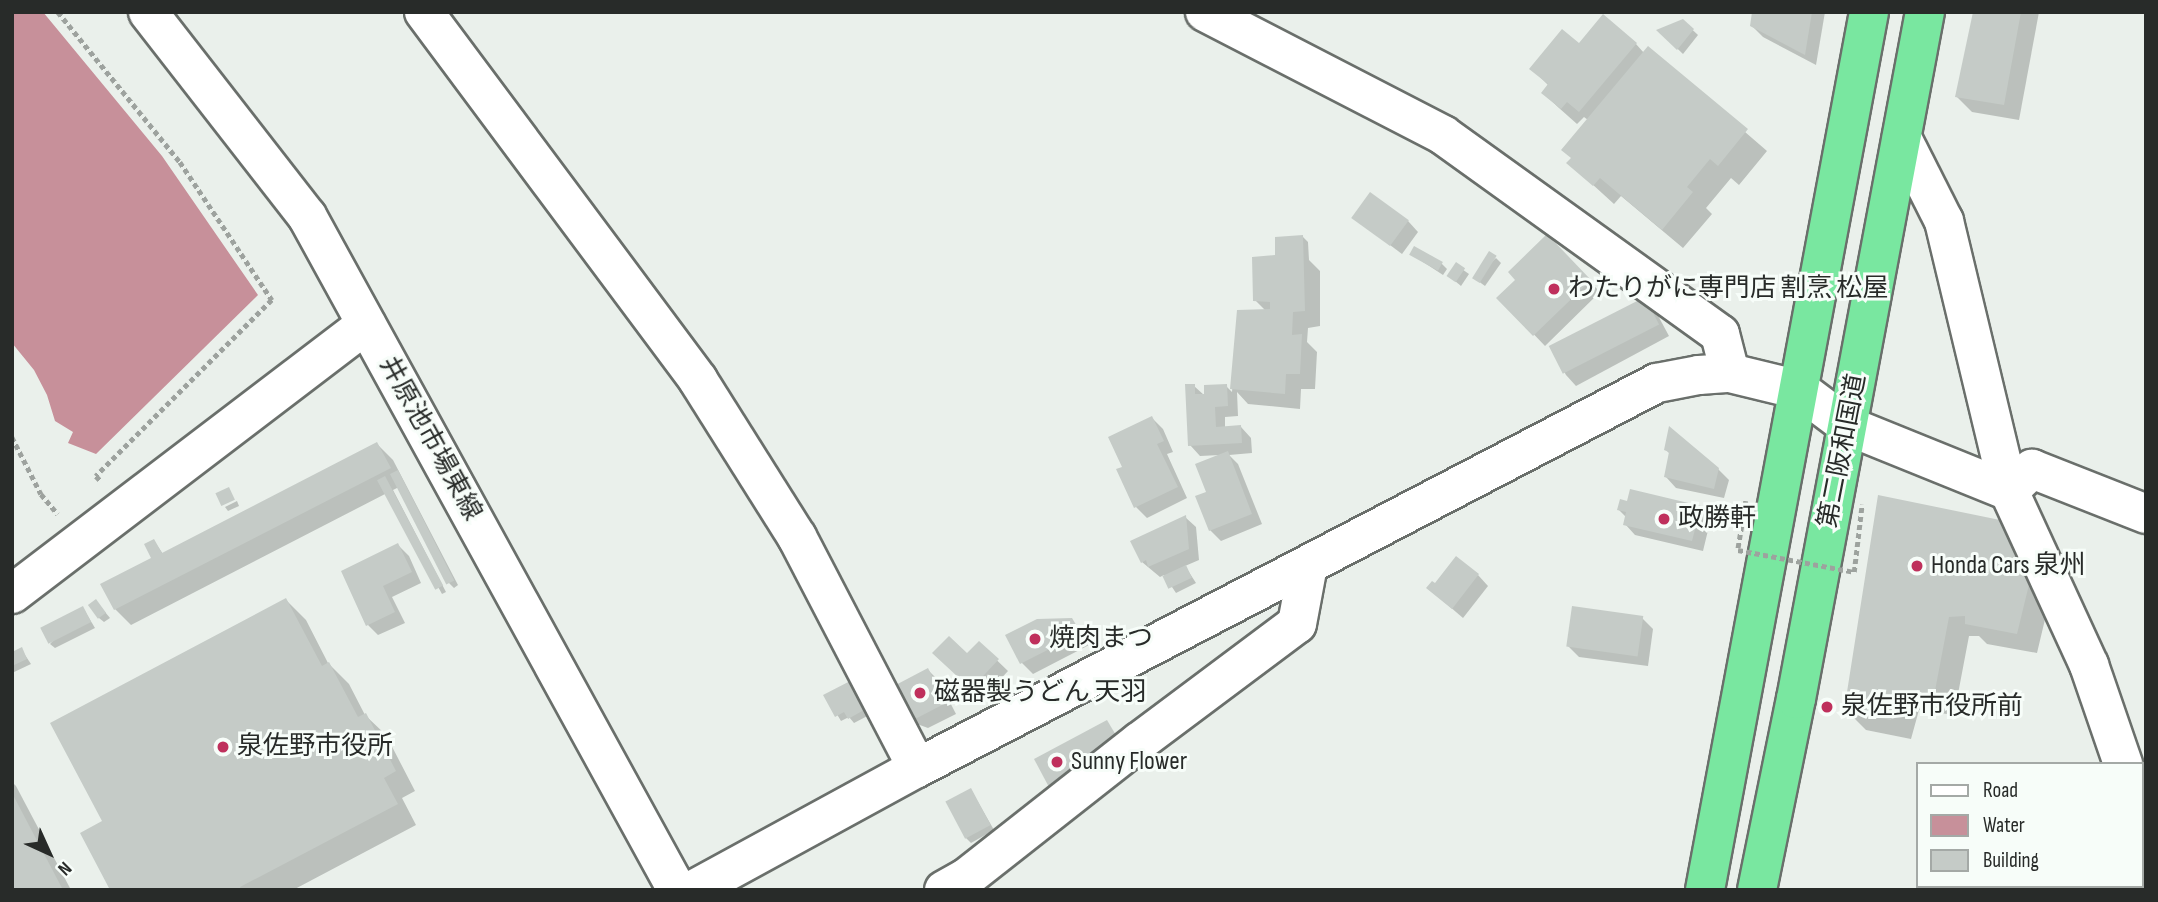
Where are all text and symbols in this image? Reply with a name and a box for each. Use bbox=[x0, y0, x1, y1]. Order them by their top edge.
place label: わたりがに専門店 割烹 松屋 bbox=[1568, 273, 1888, 305]
marker: わたりがに専門店 割烹 松屋 bbox=[1546, 281, 1562, 297]
street label: 井原池市場東線 bbox=[372, 352, 488, 526]
street label: 第二阪和国道 bbox=[1813, 371, 1873, 531]
place label: 政勝軒 bbox=[1678, 503, 1756, 535]
marker: 政勝軒 bbox=[1656, 511, 1672, 527]
place label: Honda Cars 泉州 bbox=[1931, 550, 2086, 582]
marker: Honda Cars 泉州 bbox=[1909, 558, 1925, 574]
place label: 焼肉まつ bbox=[1049, 623, 1153, 655]
marker: 焼肉まつ bbox=[1027, 631, 1043, 647]
place label: 磁器製うどん 天羽 bbox=[934, 677, 1146, 709]
marker: 磁器製うどん 天羽 bbox=[912, 685, 928, 701]
place label: 泉佐野市役所前 bbox=[1841, 691, 2023, 723]
marker: 泉佐野市役所前 bbox=[1819, 699, 1835, 715]
place label: 泉佐野市役所 bbox=[237, 731, 393, 763]
marker: 泉佐野市役所 bbox=[215, 739, 231, 755]
place label: Sunny Flower bbox=[1071, 746, 1187, 778]
marker: Sunny Flower bbox=[1049, 754, 1065, 770]
legend bbox=[1916, 762, 2144, 888]
text: Road bbox=[1983, 778, 2018, 803]
text: Water bbox=[1983, 813, 2025, 838]
north arrow bbox=[14, 818, 84, 888]
text: Building bbox=[1983, 848, 2039, 873]
text: N bbox=[52, 856, 76, 880]

